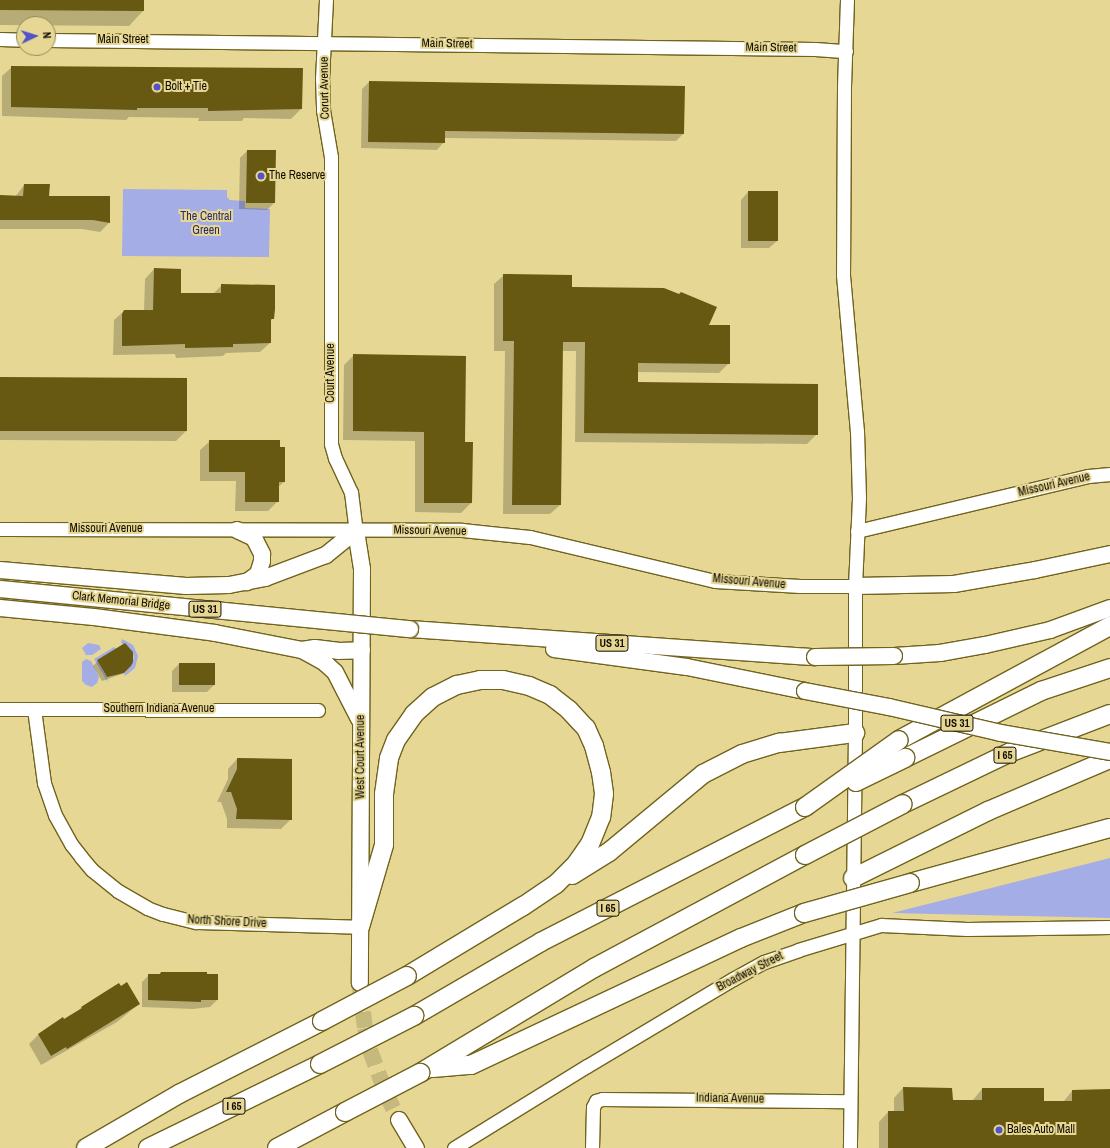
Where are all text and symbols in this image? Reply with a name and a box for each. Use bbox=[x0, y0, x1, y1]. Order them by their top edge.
north arrow bbox=[16, 16, 56, 56]
text: N bbox=[40, 31, 54, 39]
street label: Main Street bbox=[98, 33, 148, 47]
street label: Main Street bbox=[421, 36, 473, 52]
street label: Main Street bbox=[745, 40, 797, 56]
street label: Corurt Avenue bbox=[317, 56, 333, 120]
place label: Bolt + Tie bbox=[165, 80, 207, 94]
marker: Bolt + Tie bbox=[152, 82, 162, 92]
place label: The Reserve bbox=[269, 169, 325, 183]
marker: The Reserve bbox=[256, 171, 266, 181]
park label: The Central Green bbox=[180, 210, 232, 238]
street label: Court Avenue bbox=[324, 343, 338, 403]
street label: Missouri Avenue bbox=[1016, 470, 1092, 500]
street label: Missouri Avenue bbox=[69, 522, 143, 536]
street label: Missouri Avenue bbox=[393, 523, 467, 539]
street label: Missouri Avenue bbox=[712, 572, 786, 592]
street label: Clark Memorial Bridge bbox=[71, 589, 171, 613]
road number: US 31 bbox=[188, 600, 222, 618]
road number: US 31 bbox=[595, 634, 629, 652]
street label: Southern Indiana Avenue bbox=[103, 702, 215, 716]
road number: US 31 bbox=[940, 714, 974, 732]
street label: West Court Avenue bbox=[354, 715, 368, 799]
road number: I 65 bbox=[993, 746, 1017, 764]
road number: I 65 bbox=[596, 899, 620, 917]
street label: North Shore Drive bbox=[187, 913, 267, 931]
street label: Broadway Street bbox=[714, 949, 786, 995]
street label: Indiana Avenue bbox=[695, 1091, 765, 1107]
road number: I 65 bbox=[222, 1097, 246, 1115]
place label: Bales Auto Mall bbox=[1007, 1123, 1075, 1137]
marker: Bales Auto Mall bbox=[994, 1125, 1004, 1135]

